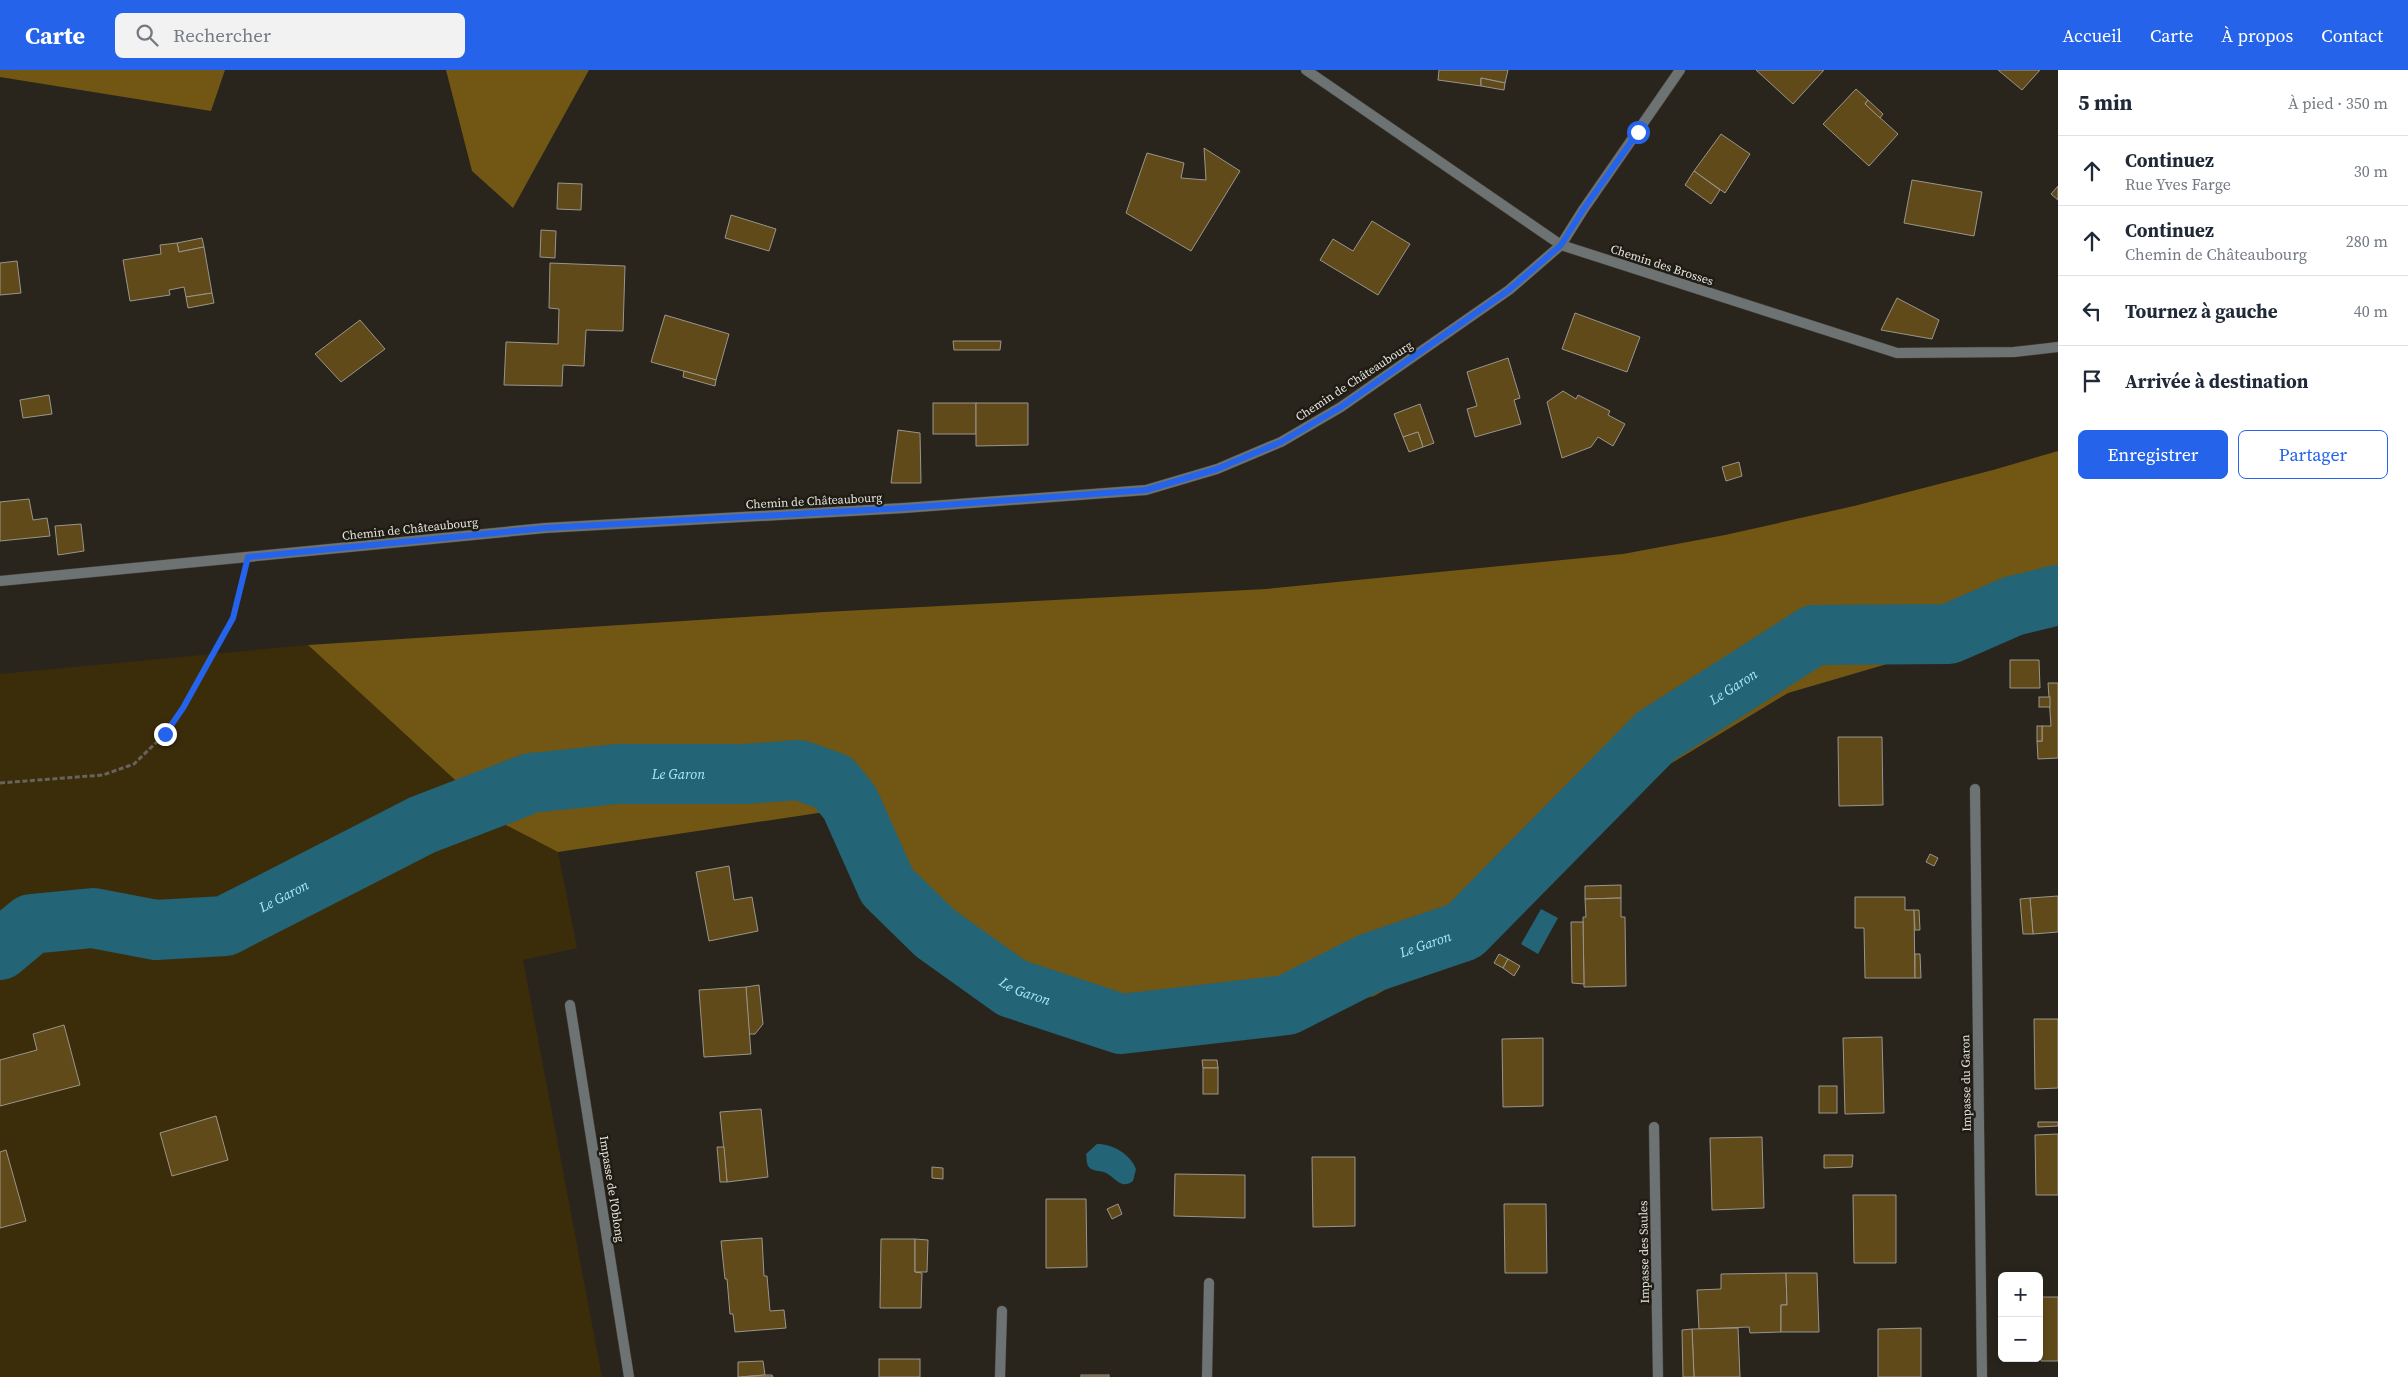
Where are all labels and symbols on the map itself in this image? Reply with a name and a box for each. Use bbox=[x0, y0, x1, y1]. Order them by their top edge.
route start bbox=[1627, 121, 1650, 144]
street label: Chemin des Brosses bbox=[1609, 241, 1715, 289]
street label: Chemin de Châteaubourg bbox=[1292, 337, 1416, 425]
street label: Chemin de Châteaubourg bbox=[745, 489, 883, 513]
street label: Chemin de Châteaubourg bbox=[341, 514, 479, 544]
water label: Le Garon bbox=[1704, 664, 1761, 710]
route end bbox=[154, 723, 177, 746]
water label: Le Garon bbox=[651, 764, 705, 784]
water label: Le Garon bbox=[255, 875, 312, 917]
water label: Le Garon bbox=[1396, 926, 1454, 963]
water label: Le Garon bbox=[995, 972, 1053, 1010]
street label: Impasse du Garon bbox=[1957, 1034, 1975, 1132]
street label: Impasse de l'Oblong bbox=[596, 1135, 628, 1243]
street label: Impasse des Saules bbox=[1635, 1201, 1653, 1303]

